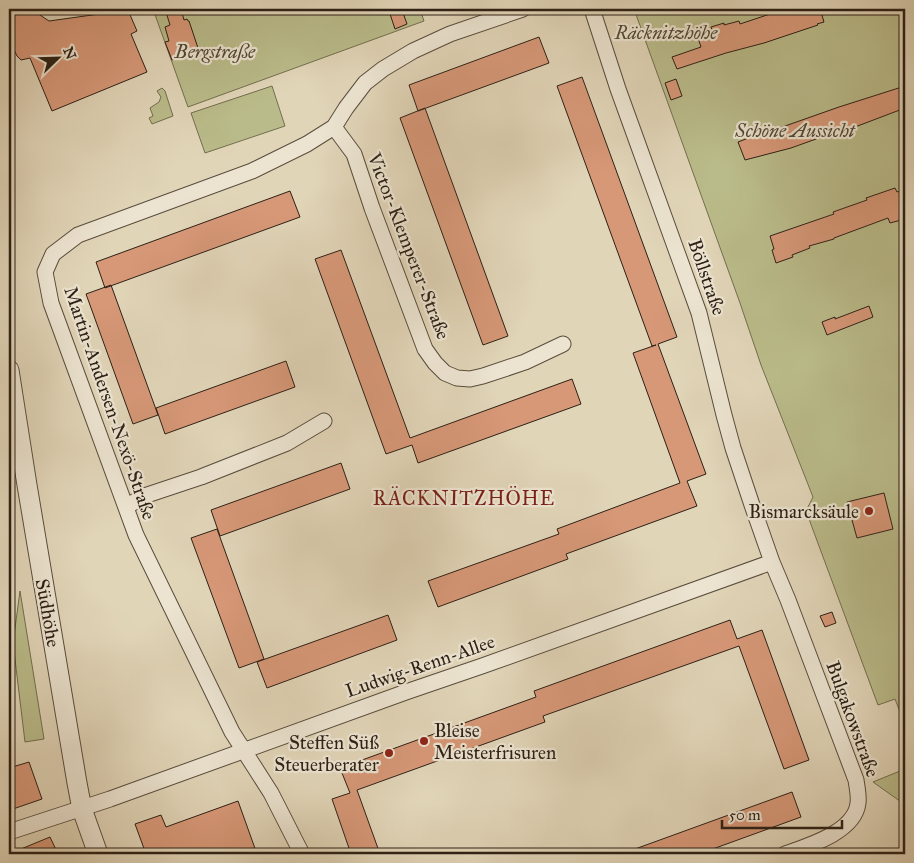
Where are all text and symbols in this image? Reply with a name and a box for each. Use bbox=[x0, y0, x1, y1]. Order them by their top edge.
park label: Räcknitzhöhe bbox=[614, 21, 718, 44]
north arrow bbox=[32, 32, 82, 82]
park label: Bergstraße bbox=[174, 40, 256, 63]
text: N bbox=[59, 44, 80, 62]
park label: Schöne Aussicht bbox=[734, 119, 856, 142]
street label: Victor-Klemperer-Straße bbox=[362, 149, 455, 343]
street label: Böllstraße bbox=[683, 236, 731, 318]
street label: Martin-Andersen-Nexö-Straße bbox=[59, 283, 161, 523]
district label: RÄCKNITZHÖHE bbox=[373, 486, 555, 510]
place label: Bismarcksäule bbox=[748, 500, 859, 523]
marker: Bismarcksäule bbox=[863, 505, 875, 517]
street label: Südhöhe bbox=[31, 577, 65, 649]
street label: Ludwig-Renn-Allee bbox=[342, 630, 498, 703]
street label: Bulgakowstraße bbox=[820, 658, 885, 781]
place label: Bleise Meisterfrisuren bbox=[434, 719, 556, 764]
place label: Steffen Süß Steuerberater bbox=[274, 731, 380, 776]
marker: Bleise Meisterfrisuren bbox=[418, 735, 430, 747]
marker: Steffen Süß Steuerberater bbox=[383, 747, 395, 759]
scale bar bbox=[722, 798, 842, 830]
text: 50 m bbox=[729, 806, 761, 824]

